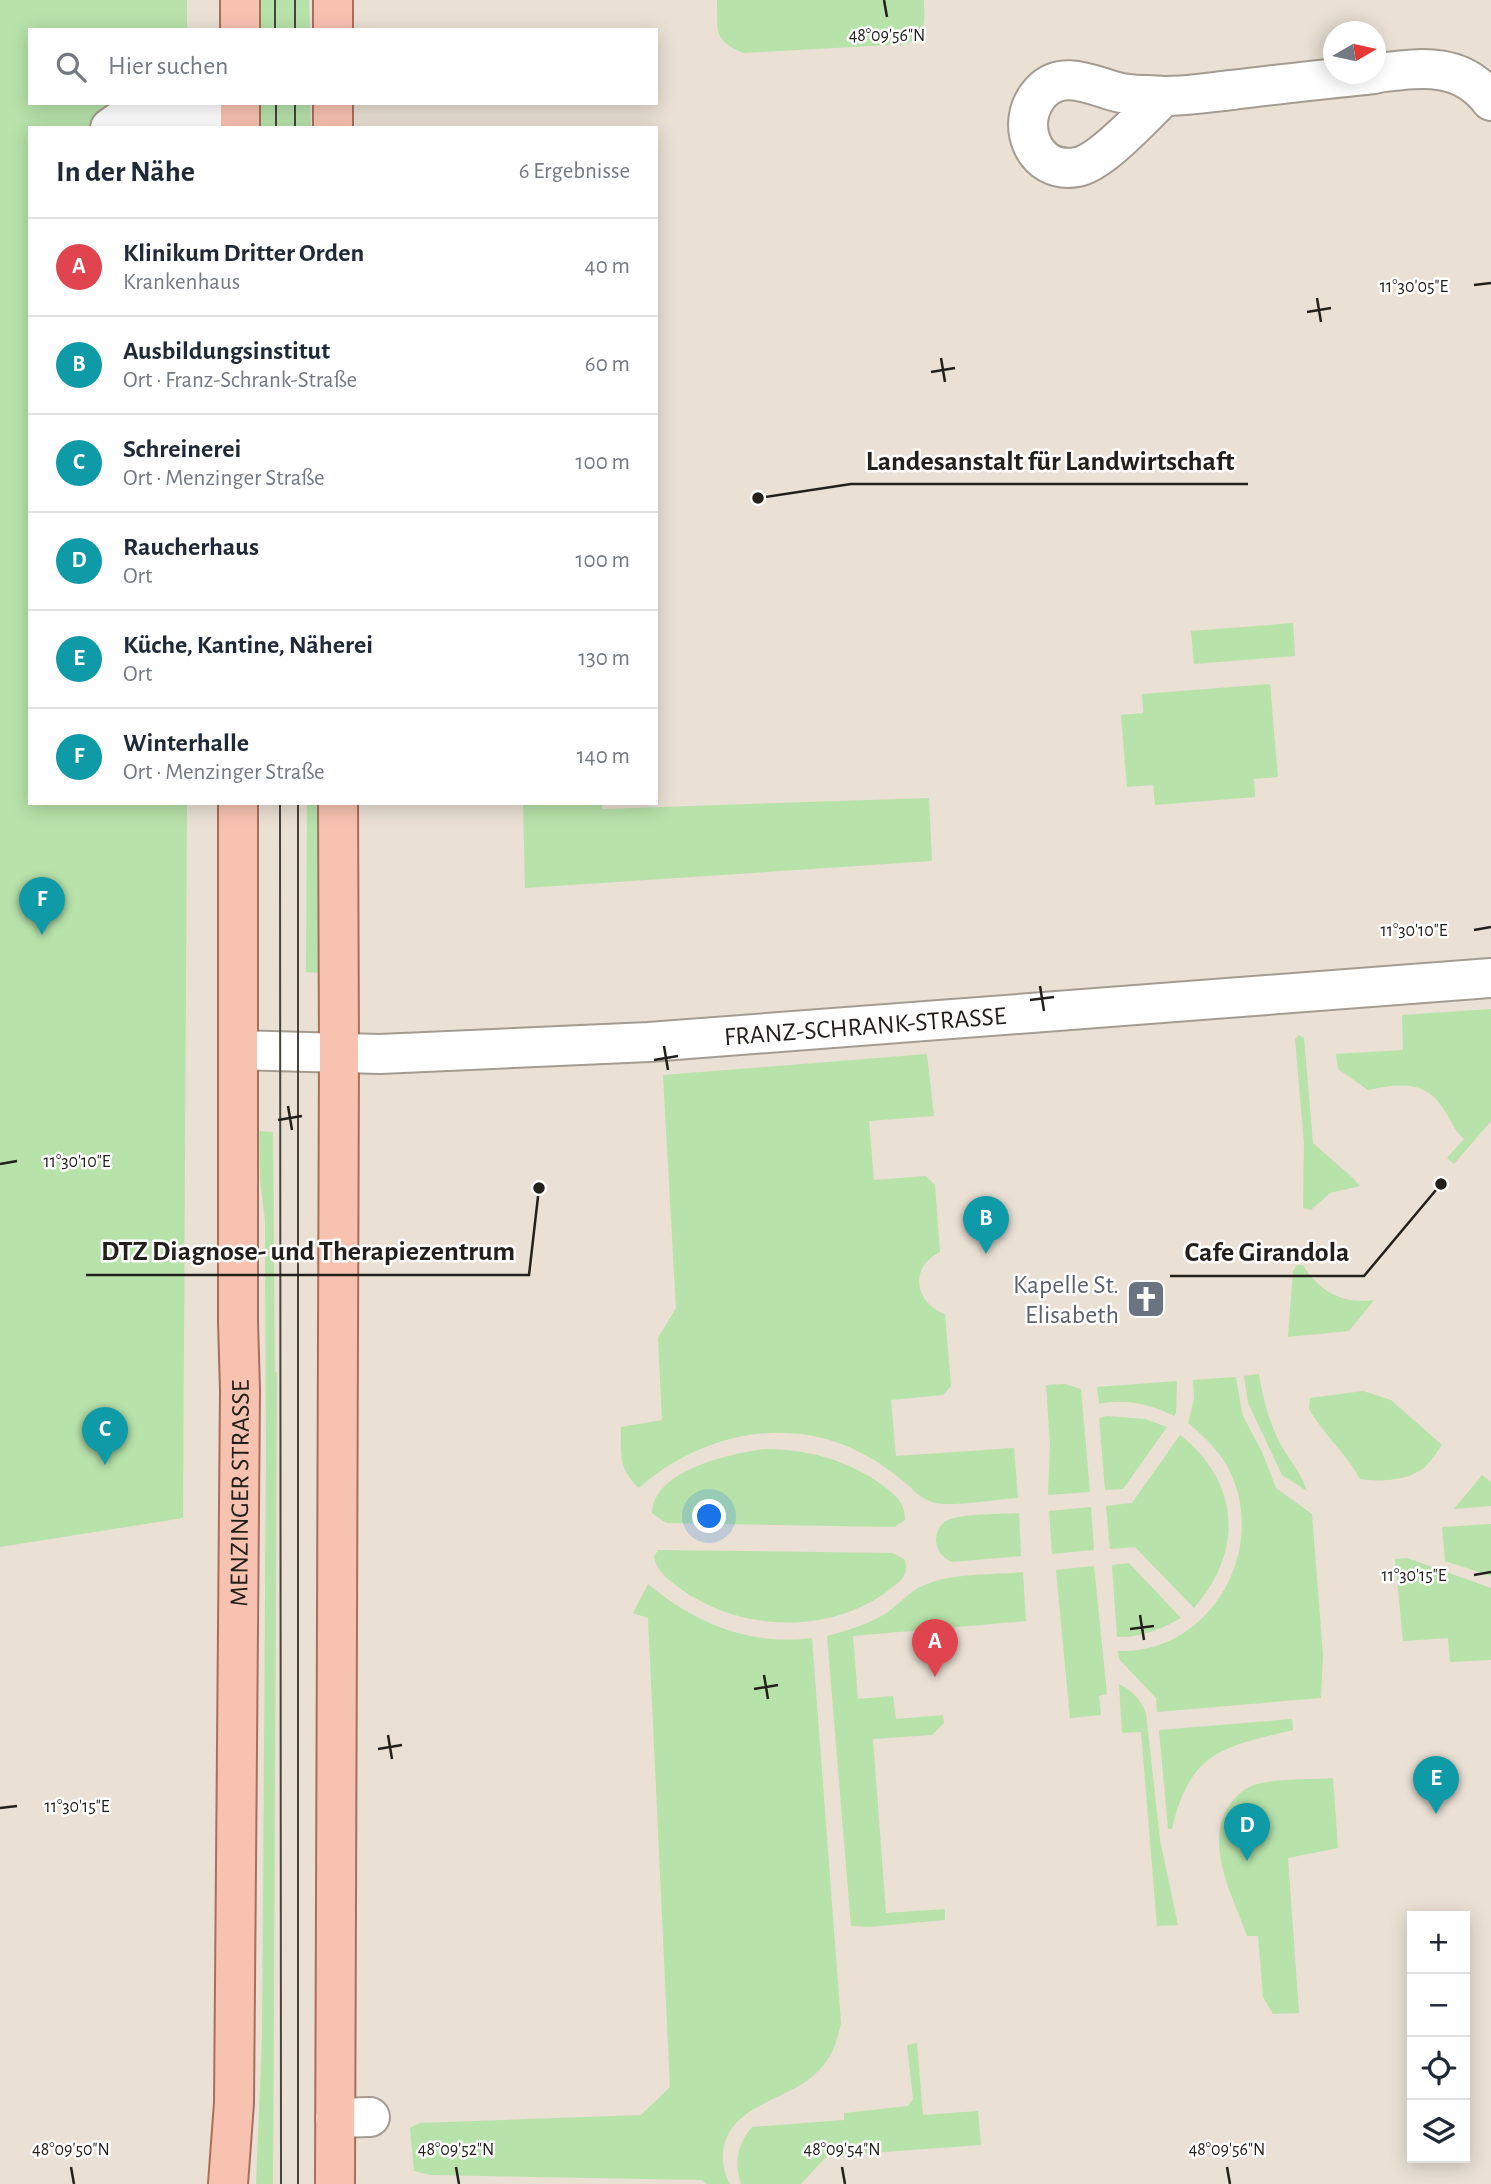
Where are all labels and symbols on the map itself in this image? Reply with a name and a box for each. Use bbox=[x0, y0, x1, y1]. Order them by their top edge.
north arrow bbox=[1323, 21, 1386, 84]
text: 48°09'56"N bbox=[849, 27, 925, 45]
text: 11°30'05"E bbox=[1380, 278, 1448, 296]
callout: Landesanstalt für Landwirtschaft bbox=[851, 435, 1248, 484]
text: Landesanstalt für Landwirtschaft bbox=[866, 448, 1235, 476]
pin: F bbox=[19, 877, 65, 935]
text: 11°30'10"E bbox=[1381, 922, 1448, 940]
street label: FRANZ-SCHRANK-STRASSE bbox=[723, 1003, 1007, 1050]
text: 11°30'10"E bbox=[44, 1153, 111, 1171]
pin: B bbox=[963, 1196, 1009, 1254]
callout: DTZ Diagnose- und Therapiezentrum bbox=[86, 1226, 529, 1275]
callout: Cafe Girandola bbox=[1170, 1227, 1364, 1276]
text: DTZ Diagnose- und Therapiezentrum bbox=[101, 1238, 515, 1266]
text: Cafe Girandola bbox=[1184, 1239, 1350, 1267]
place label: Kapelle St. Elisabeth bbox=[1013, 1272, 1119, 1328]
church icon: Kapelle St. Elisabeth bbox=[1125, 1278, 1167, 1320]
street label: MENZINGER STRASSE bbox=[226, 1379, 254, 1607]
pin: C bbox=[82, 1407, 128, 1465]
your location bbox=[692, 1499, 726, 1533]
text: 11°30'15"E bbox=[1382, 1567, 1447, 1585]
pin: A bbox=[912, 1619, 958, 1677]
pin: E bbox=[1413, 1756, 1459, 1814]
text: 11°30'15"E bbox=[45, 1798, 110, 1816]
pin: D bbox=[1224, 1803, 1270, 1861]
text: 48°09'50"N bbox=[32, 2141, 110, 2159]
text: 48°09'52"N bbox=[418, 2141, 494, 2159]
text: 48°09'54"N bbox=[804, 2141, 880, 2159]
text: 48°09'56"N bbox=[1189, 2141, 1265, 2159]

